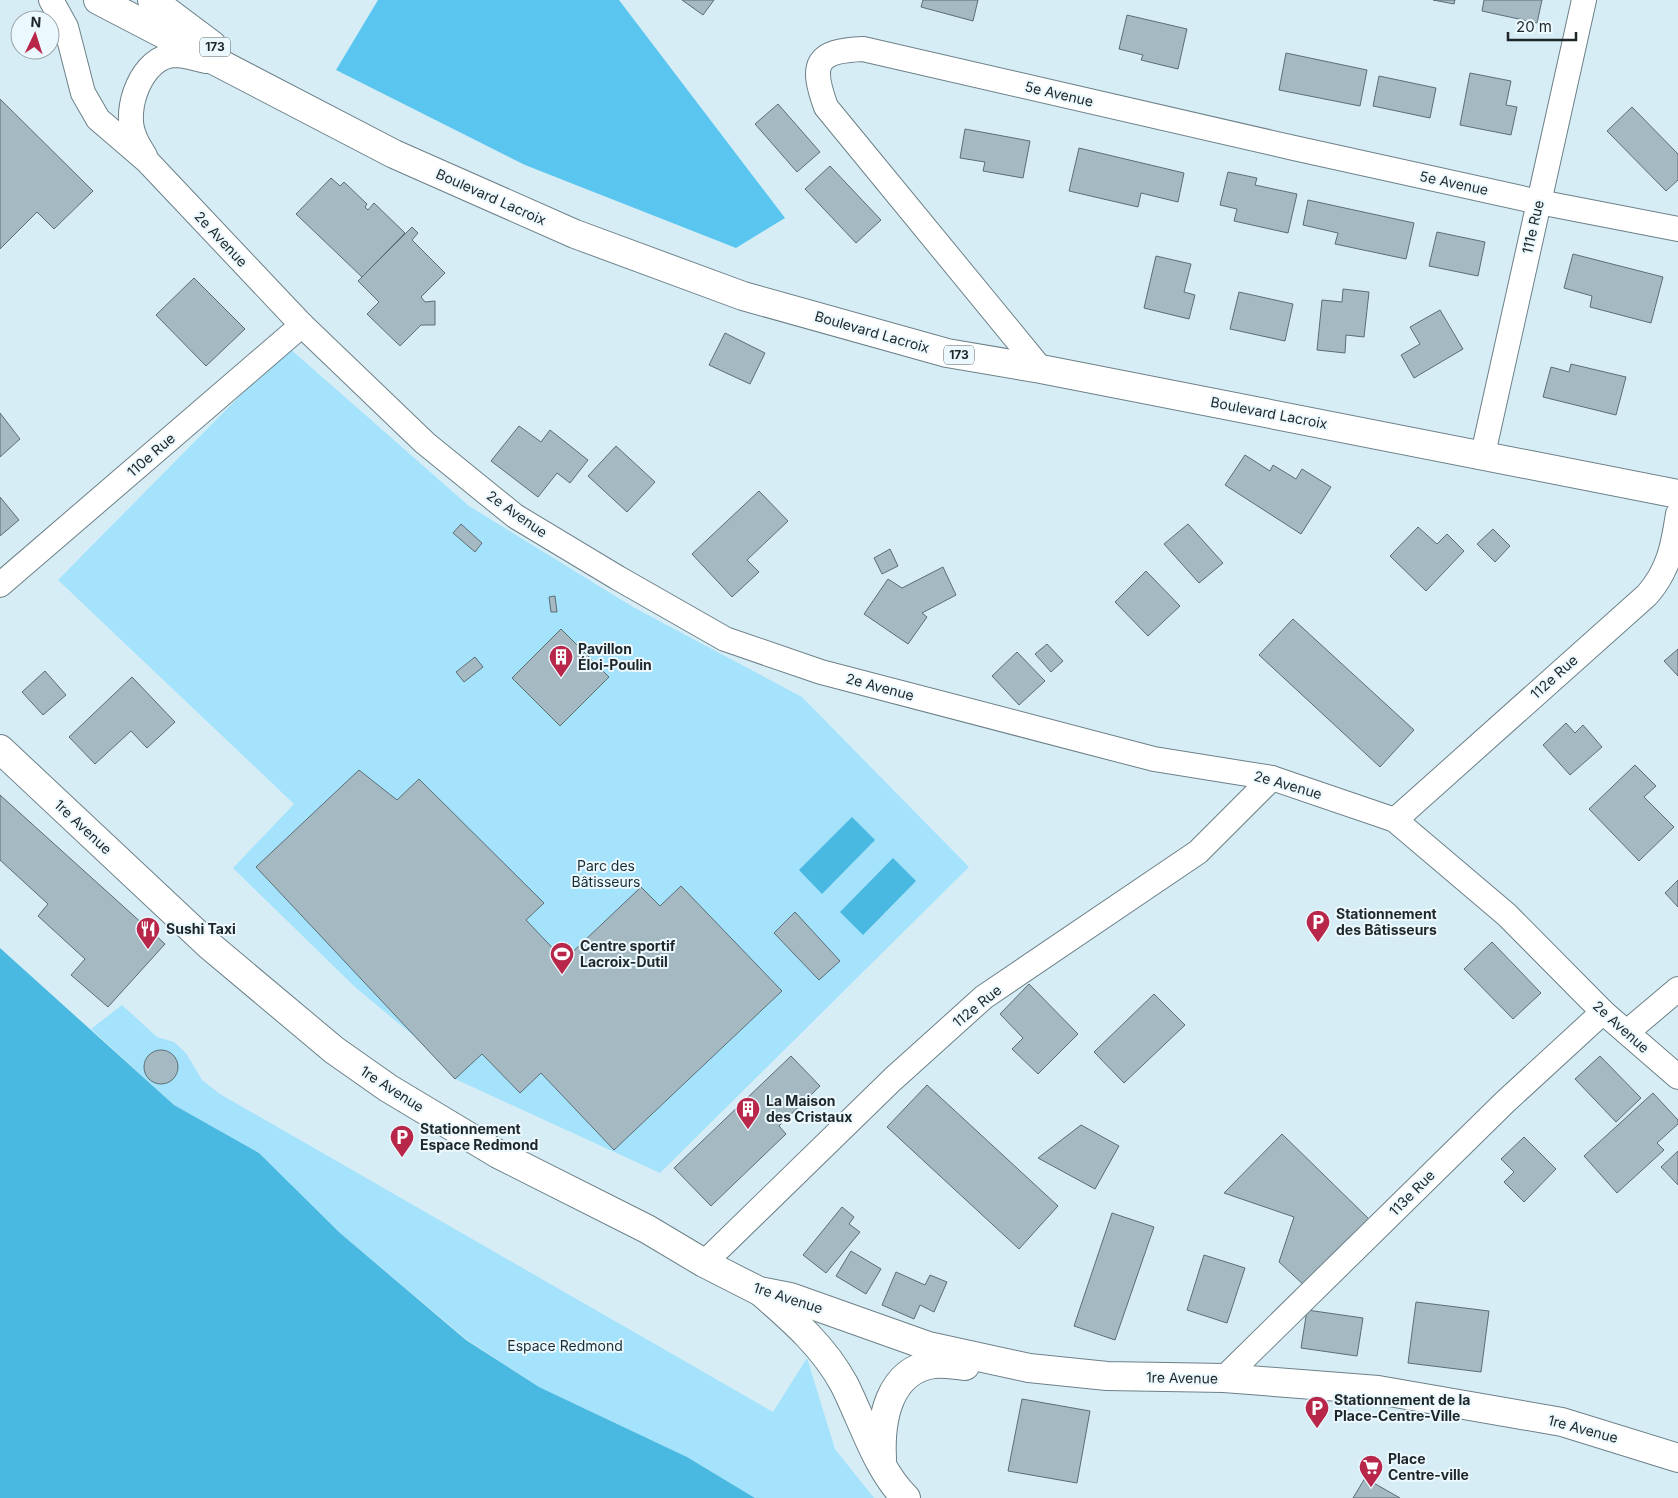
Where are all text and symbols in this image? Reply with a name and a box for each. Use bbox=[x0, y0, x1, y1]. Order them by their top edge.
north arrow bbox=[10, 10, 60, 60]
scale bar bbox=[1508, 10, 1576, 42]
text: N bbox=[30, 13, 42, 30]
text: 20 m bbox=[1516, 17, 1552, 36]
road number: 173 bbox=[200, 38, 230, 56]
street label: 5e Avenue bbox=[1023, 77, 1095, 110]
street label: Boulevard Lacroix bbox=[434, 165, 549, 229]
street label: 5e Avenue bbox=[1418, 167, 1490, 198]
street label: 111e Rue bbox=[1518, 198, 1547, 255]
street label: 2e Avenue bbox=[191, 207, 251, 270]
street label: Boulevard Lacroix bbox=[813, 307, 932, 356]
road number: 173 bbox=[944, 346, 974, 364]
street label: Boulevard Lacroix bbox=[1209, 393, 1329, 432]
street label: 110e Rue bbox=[123, 429, 178, 480]
street label: 2e Avenue bbox=[484, 487, 551, 541]
place label: Pavillon Éloi-Poulin bbox=[578, 640, 652, 673]
building icon: Pavillon Éloi-Poulin bbox=[548, 644, 574, 678]
street label: 112e Rue bbox=[1527, 651, 1581, 702]
street label: 2e Avenue bbox=[844, 669, 916, 704]
street label: 2e Avenue bbox=[1252, 767, 1324, 802]
street label: 1re Avenue bbox=[51, 796, 115, 857]
park label: Parc des Bâtisseurs bbox=[572, 857, 640, 890]
place label: Stationnement des Bâtisseurs bbox=[1336, 905, 1437, 938]
parking icon: Stationnement des Bâtisseurs bbox=[1305, 909, 1331, 943]
restaurant icon: Sushi Taxi bbox=[135, 916, 161, 950]
place label: Sushi Taxi bbox=[166, 920, 236, 937]
place label: Centre sportif Lacroix-Dutil bbox=[580, 937, 676, 970]
sports icon: Centre sportif Lacroix-Dutil bbox=[549, 941, 575, 975]
street label: 112e Rue bbox=[949, 981, 1004, 1030]
street label: 2e Avenue bbox=[1590, 997, 1653, 1056]
street label: 1re Avenue bbox=[357, 1062, 427, 1115]
place label: La Maison des Cristaux bbox=[766, 1092, 852, 1125]
building icon: La Maison des Cristaux bbox=[735, 1096, 761, 1130]
place label: Stationnement Espace Redmond bbox=[420, 1120, 538, 1153]
parking icon: Stationnement Espace Redmond bbox=[389, 1124, 415, 1158]
street label: 113e Rue bbox=[1385, 1166, 1438, 1219]
street label: 1re Avenue bbox=[751, 1278, 825, 1317]
park label: Espace Redmond bbox=[507, 1337, 623, 1354]
street label: 1re Avenue bbox=[1146, 1368, 1218, 1387]
place label: Stationnement de la Place-Centre-Ville bbox=[1334, 1391, 1470, 1424]
parking icon: Stationnement de la Place-Centre-Ville bbox=[1304, 1395, 1330, 1429]
street label: 1re Avenue bbox=[1546, 1411, 1620, 1446]
place label: Place Centre-ville bbox=[1388, 1450, 1469, 1483]
supermarket icon: Place Centre-ville bbox=[1358, 1454, 1384, 1488]

